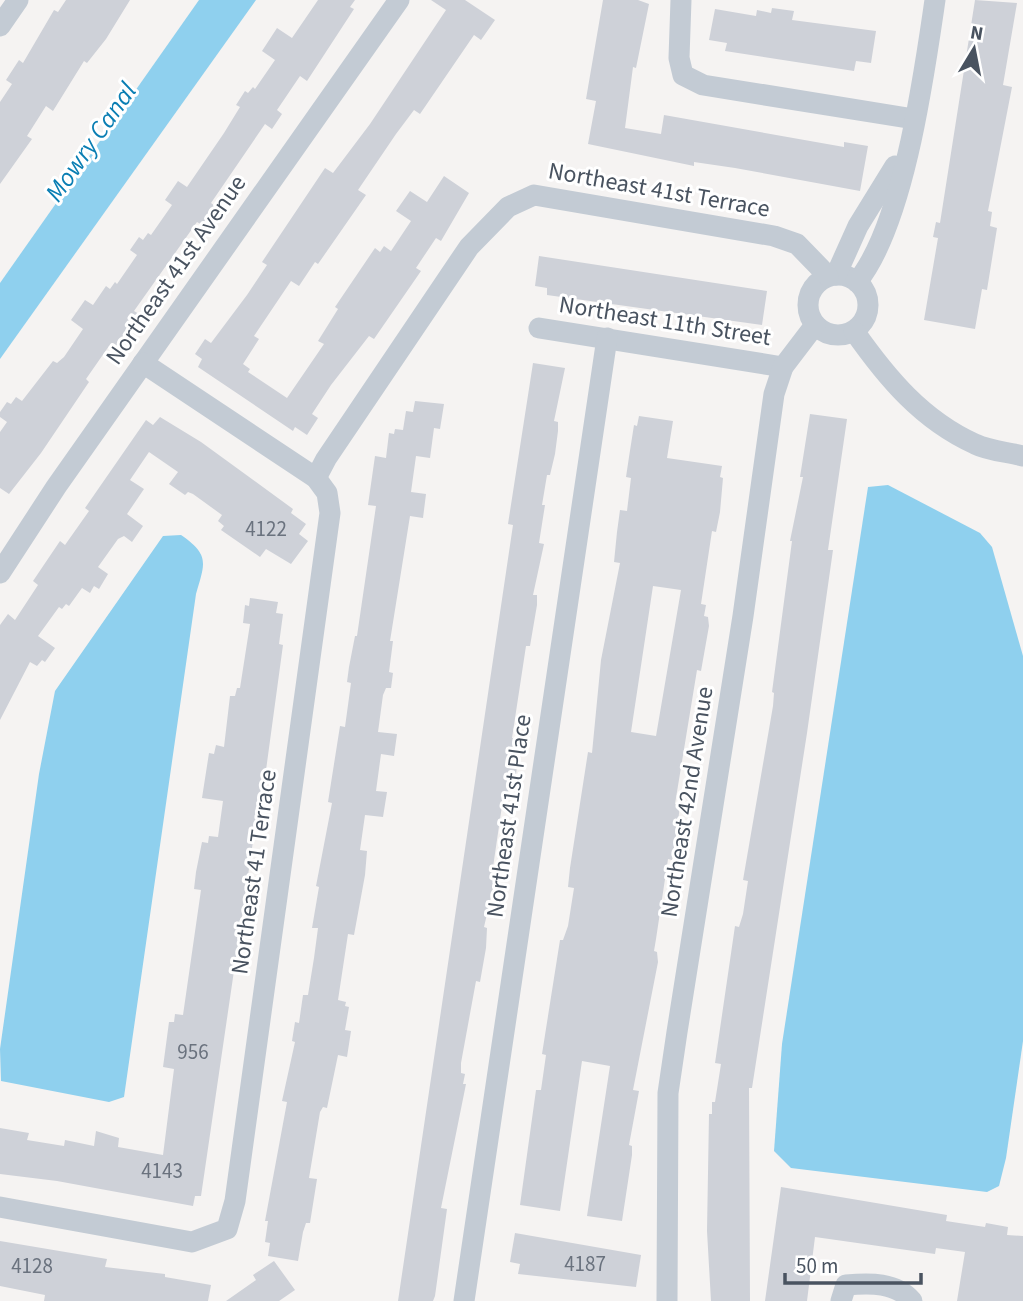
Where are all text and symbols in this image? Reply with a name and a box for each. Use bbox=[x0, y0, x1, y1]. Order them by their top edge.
north arrow bbox=[939, 14, 1009, 84]
text: N bbox=[968, 19, 985, 48]
water label: Mowry Canal bbox=[36, 74, 146, 209]
street label: Northeast 41st Terrace bbox=[546, 153, 772, 227]
street label: Northeast 41st Avenue bbox=[97, 168, 255, 372]
street label: Northeast 11th Street bbox=[557, 287, 773, 355]
house number: 4122 bbox=[245, 514, 287, 544]
street label: Northeast 42nd Avenue bbox=[651, 684, 723, 920]
street label: Northeast 41st Place bbox=[477, 712, 541, 920]
street label: Northeast 41 Terrace bbox=[222, 767, 286, 977]
house number: 956 bbox=[177, 1037, 209, 1067]
house number: 4143 bbox=[141, 1156, 183, 1186]
scale bar bbox=[785, 1242, 922, 1286]
house number: 4187 bbox=[564, 1249, 606, 1279]
house number: 4128 bbox=[11, 1251, 53, 1281]
text: 50 m bbox=[796, 1251, 838, 1281]

